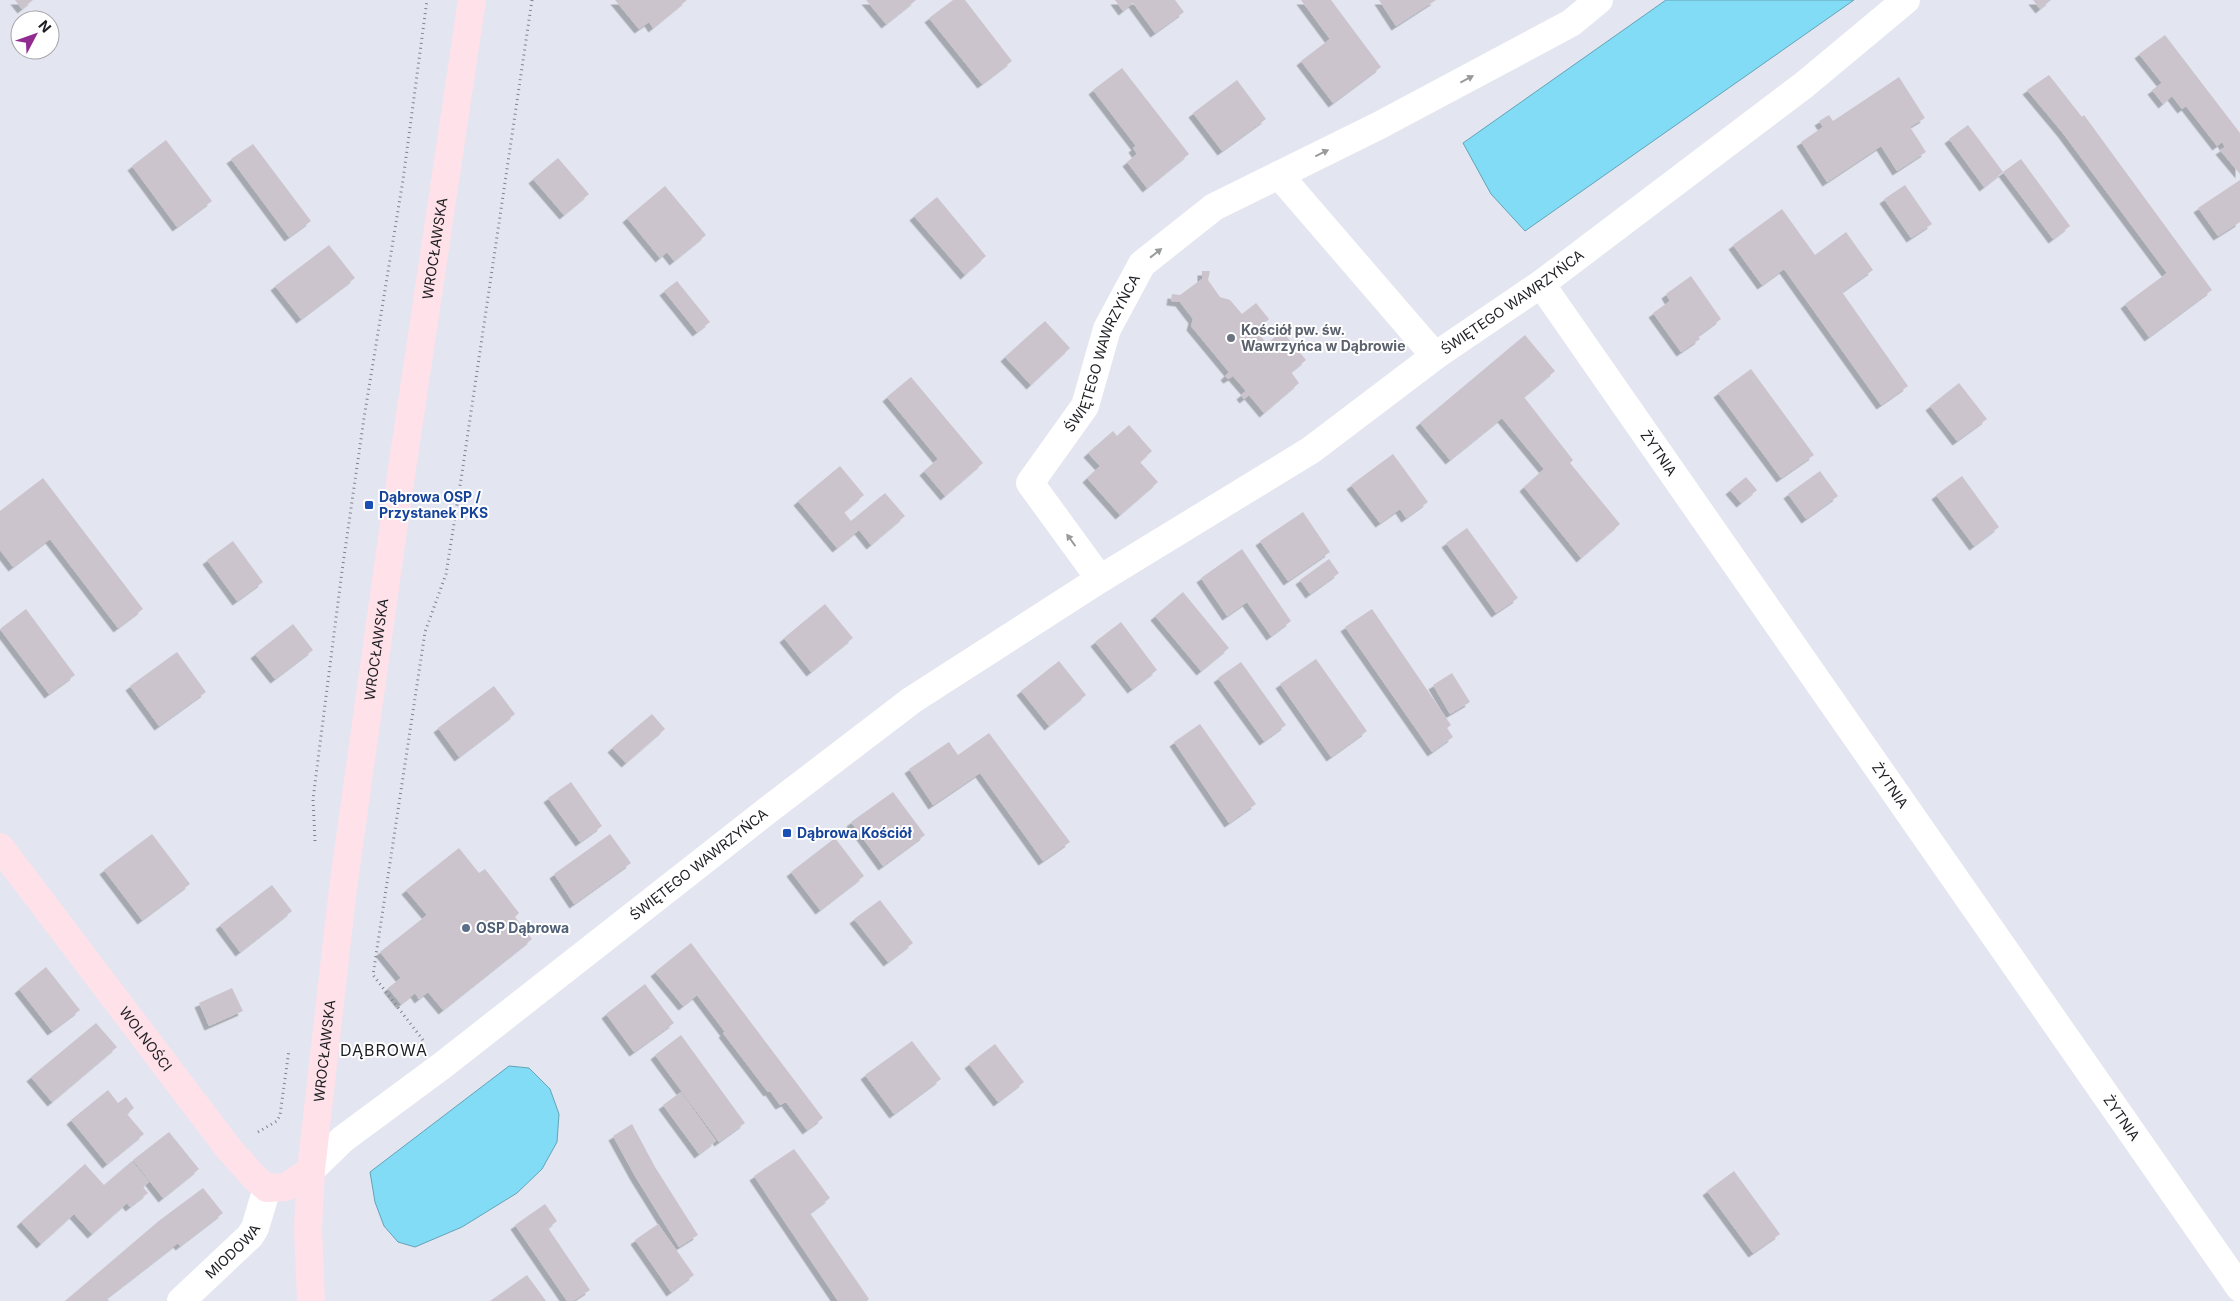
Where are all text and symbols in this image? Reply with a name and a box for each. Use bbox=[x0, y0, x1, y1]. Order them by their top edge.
north arrow bbox=[10, 10, 60, 60]
text: N bbox=[35, 17, 55, 36]
one-way arrow bbox=[1460, 74, 1473, 83]
one-way arrow bbox=[1315, 149, 1329, 157]
street label: WROCŁAWSKA bbox=[418, 196, 450, 301]
street label: ŚWIĘTEGO WAWRZYŃCA bbox=[1437, 246, 1587, 358]
one-way arrow bbox=[1149, 247, 1162, 258]
street label: ŚWIĘTEGO WAWRZYŃCA bbox=[1060, 271, 1143, 435]
place label: Kościół pw. św. Wawrzyńca w Dąbrowie bbox=[1241, 321, 1406, 354]
marker: Kościół pw. św. Wawrzyńca w Dąbrowie bbox=[1225, 332, 1237, 344]
street label: ŻYTNIA bbox=[1637, 427, 1681, 479]
place label: Dąbrowa OSP / Przystanek PKS bbox=[379, 488, 488, 521]
marker: Dąbrowa OSP / Przystanek PKS bbox=[363, 499, 375, 511]
one-way arrow bbox=[1066, 533, 1076, 547]
street label: WROCŁAWSKA bbox=[360, 597, 391, 701]
street label: ŻYTNIA bbox=[1869, 759, 1912, 811]
street label: ŚWIĘTEGO WAWRZYŃCA bbox=[626, 804, 771, 923]
place label: Dąbrowa Kościół bbox=[797, 824, 912, 841]
marker: Dąbrowa Kościół bbox=[781, 827, 793, 839]
place label: OSP Dąbrowa bbox=[476, 919, 569, 936]
marker: OSP Dąbrowa bbox=[460, 922, 472, 934]
street label: WROCŁAWSKA bbox=[310, 998, 338, 1103]
street label: WOLNOŚCI bbox=[116, 1003, 176, 1074]
district label: DĄBROWA bbox=[340, 1040, 428, 1060]
street label: ŻYTNIA bbox=[2100, 1091, 2144, 1144]
street label: MIODOWA bbox=[202, 1220, 264, 1282]

